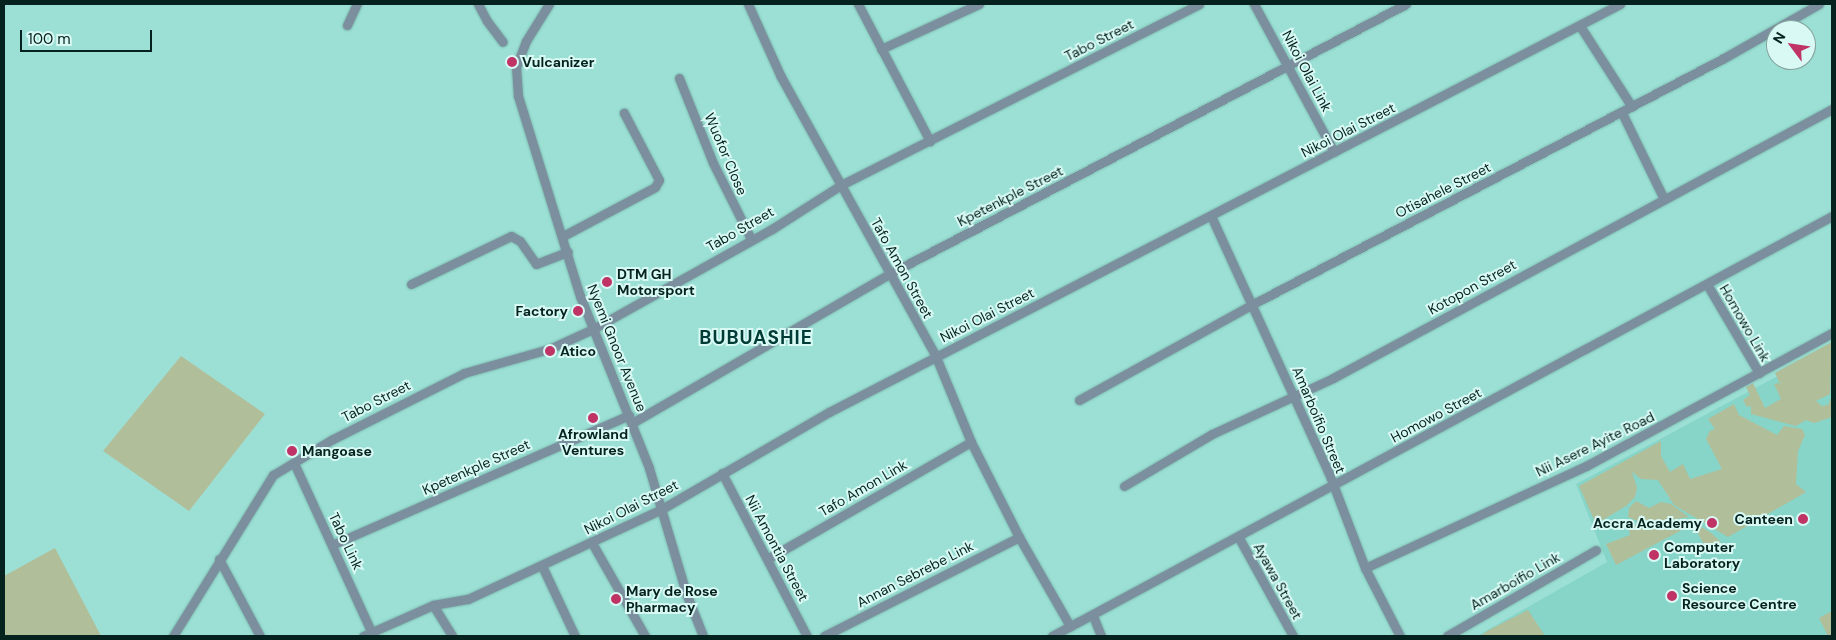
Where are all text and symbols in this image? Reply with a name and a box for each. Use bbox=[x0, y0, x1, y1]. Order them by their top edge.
street label: Tabo Street bbox=[1062, 16, 1136, 64]
scale bar bbox=[22, 20, 155, 52]
north arrow bbox=[1766, 20, 1816, 70]
street label: Nikoi Olai Link bbox=[1279, 28, 1335, 114]
text: 100 m bbox=[28, 29, 71, 49]
text: N bbox=[1769, 29, 1789, 47]
place label: Vulcanizer bbox=[522, 54, 594, 70]
marker: Vulcanizer bbox=[506, 56, 518, 68]
street label: Nikoi Olai Street bbox=[1298, 99, 1398, 161]
street label: Wuofor Close bbox=[701, 110, 751, 198]
street label: Otisahele Street bbox=[1392, 159, 1494, 221]
street label: Kpetenkple Street bbox=[954, 162, 1066, 230]
street label: Tabo Street bbox=[703, 203, 777, 255]
street label: Tafo Amon Street bbox=[867, 215, 937, 321]
street label: Kotopon Street bbox=[1425, 256, 1519, 318]
place label: DTM GH Motorsport bbox=[617, 266, 695, 298]
marker: DTM GH Motorsport bbox=[601, 276, 613, 288]
street label: Homowo Link bbox=[1716, 281, 1774, 365]
street label: Nyemi Gnoor Avenue bbox=[584, 282, 650, 414]
street label: Nikoi Olai Street bbox=[937, 284, 1037, 346]
place label: Factory bbox=[516, 303, 568, 319]
marker: Factory bbox=[572, 305, 584, 317]
district label: BUBUASHIE bbox=[698, 327, 814, 349]
place label: Atico bbox=[560, 343, 596, 359]
marker: Atico bbox=[544, 345, 556, 357]
street label: Amarboifio Street bbox=[1289, 364, 1349, 476]
street label: Tabo Street bbox=[339, 377, 413, 425]
street label: Homowo Street bbox=[1388, 384, 1484, 446]
street label: Nii Asere Ayite Road bbox=[1533, 408, 1657, 480]
marker: Afrowland Ventures bbox=[587, 412, 599, 424]
place label: Afrowland Ventures bbox=[558, 426, 628, 458]
street label: Kpetenkple Street bbox=[419, 436, 533, 498]
place label: Mangoase bbox=[302, 443, 372, 459]
marker: Mangoase bbox=[286, 445, 298, 457]
street label: Tafo Amon Link bbox=[816, 456, 910, 520]
street label: Nikoi Olai Street bbox=[581, 476, 681, 538]
street label: Nii Amontia Street bbox=[742, 492, 812, 604]
street label: Tabo Link bbox=[325, 510, 367, 572]
place label: Canteen bbox=[1734, 511, 1793, 527]
marker: Canteen bbox=[1797, 513, 1809, 525]
place label: Accra Academy bbox=[1593, 515, 1702, 531]
marker: Accra Academy bbox=[1706, 517, 1718, 529]
street label: Annan Sebrebe Link bbox=[854, 537, 976, 611]
place label: Computer Laboratory bbox=[1664, 539, 1740, 572]
street label: Ayawa Street bbox=[1250, 540, 1306, 622]
street label: Amarboifio Link bbox=[1467, 549, 1563, 613]
marker: Computer Laboratory bbox=[1648, 549, 1660, 561]
place label: Science Resource Centre bbox=[1682, 580, 1797, 612]
place label: Mary de Rose Pharmacy bbox=[626, 583, 718, 616]
marker: Science Resource Centre bbox=[1666, 590, 1678, 602]
marker: Mary de Rose Pharmacy bbox=[610, 593, 622, 605]

